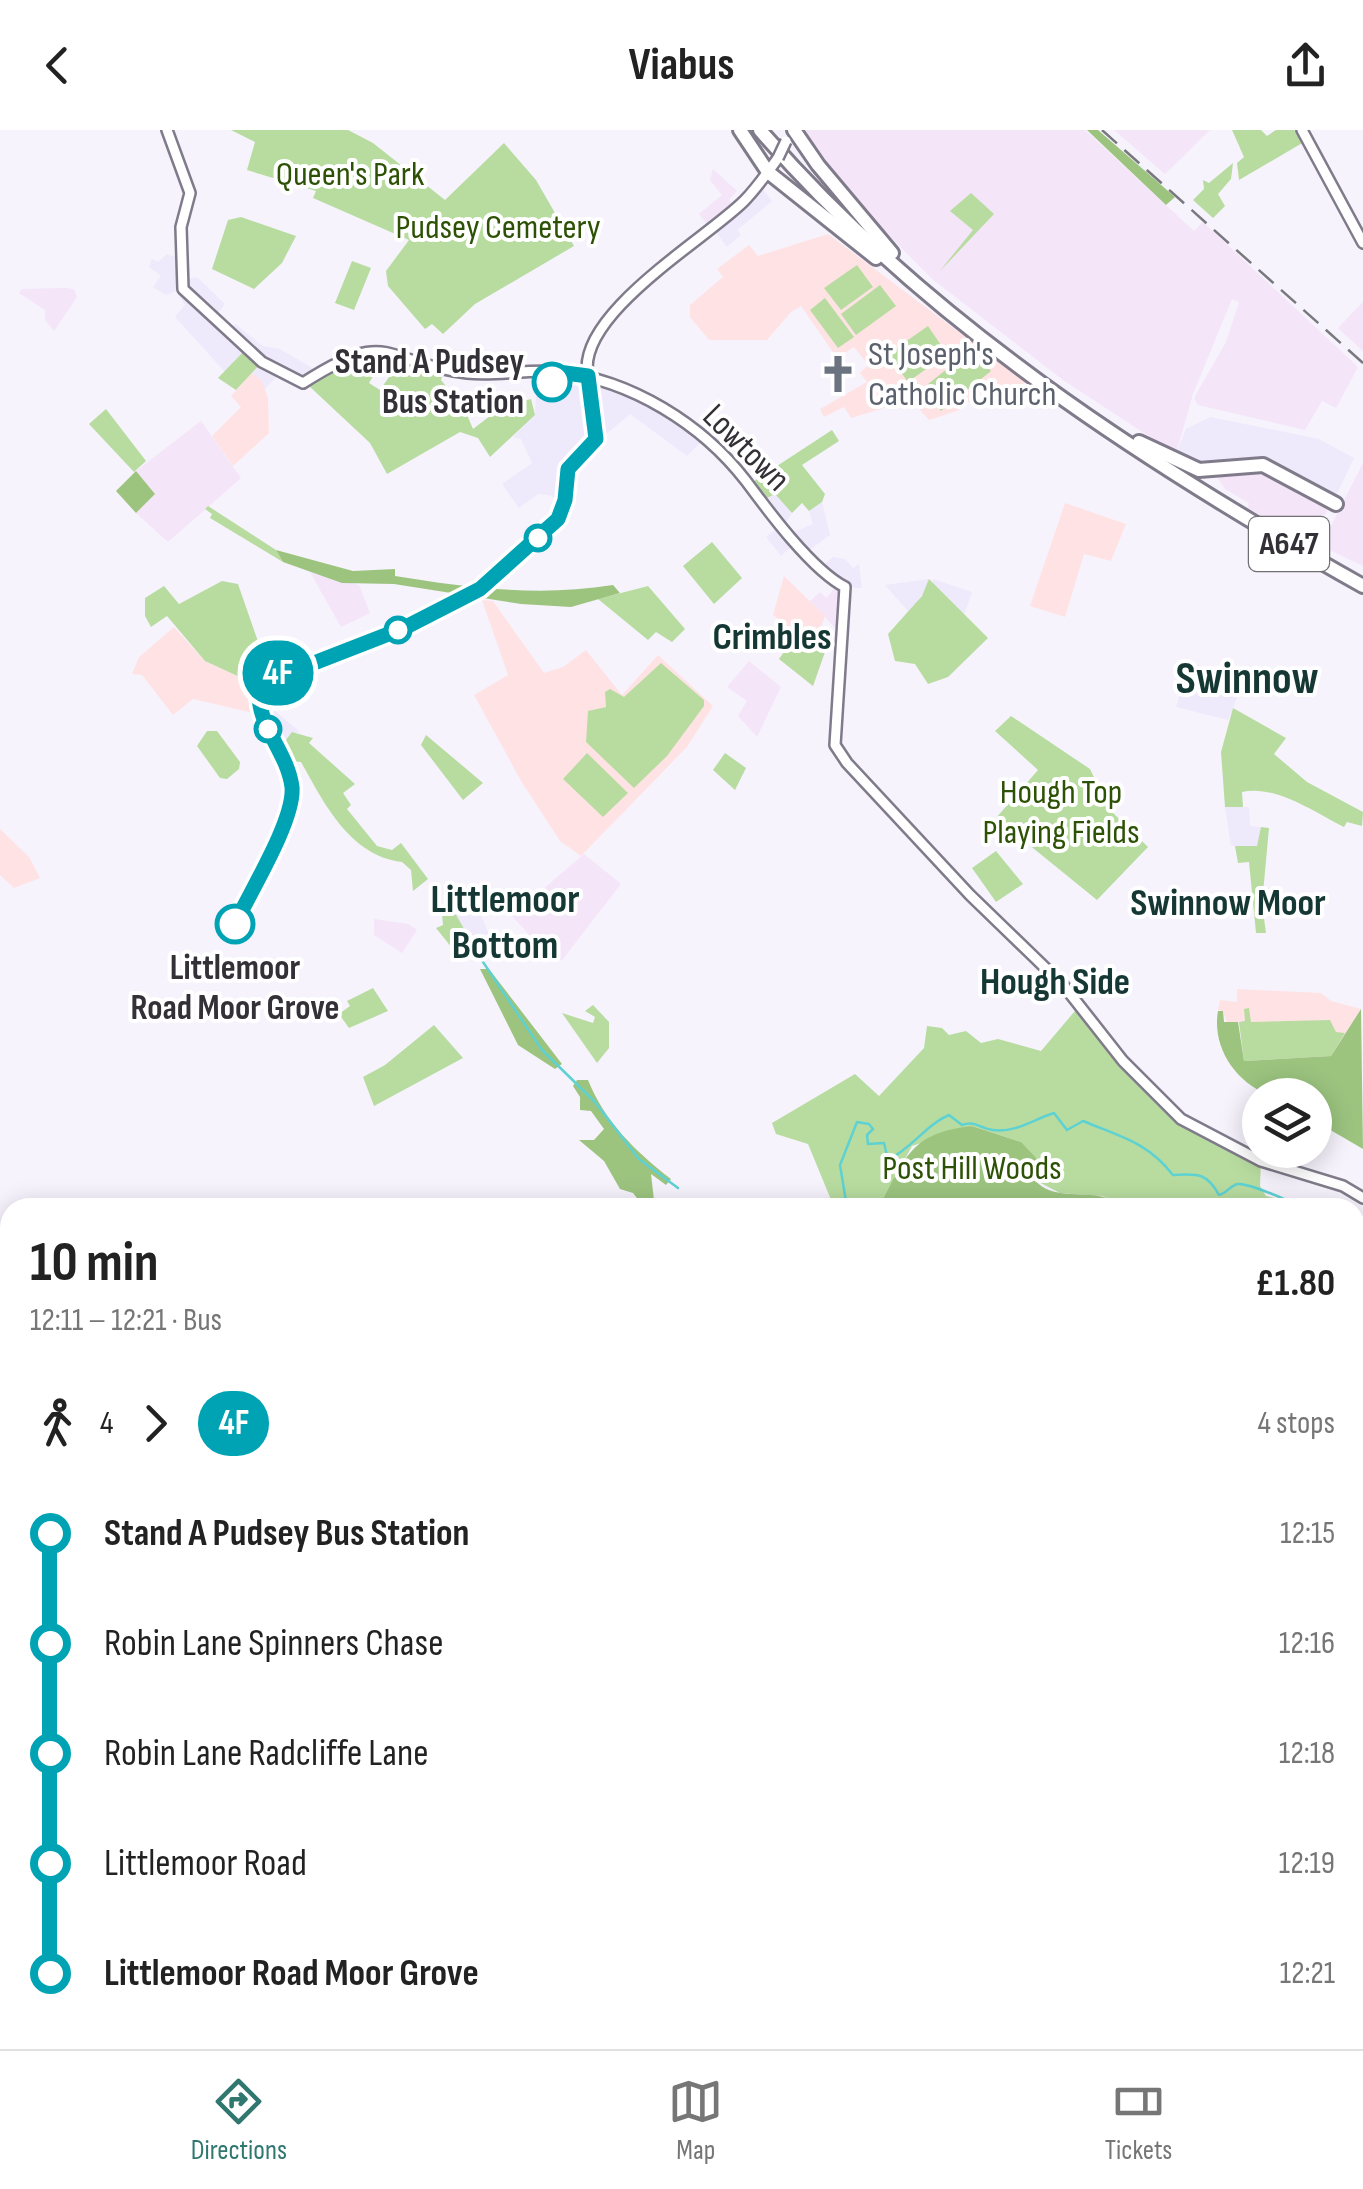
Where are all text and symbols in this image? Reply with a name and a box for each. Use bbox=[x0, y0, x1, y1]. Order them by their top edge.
icon: back bbox=[30, 38, 85, 93]
text: Viabus bbox=[628, 38, 735, 93]
icon: share bbox=[1278, 38, 1333, 93]
park label: Queen's Park bbox=[276, 153, 425, 196]
park label: Pudsey Cemetery bbox=[396, 206, 600, 249]
place label: St Joseph's Catholic Church bbox=[868, 333, 1056, 416]
place label: Stand A Pudsey Bus Station bbox=[335, 341, 524, 424]
church icon: St Joseph's Catholic Church bbox=[817, 353, 859, 395]
marker: Stand A Pudsey Bus Station bbox=[533, 363, 571, 401]
street label: Lowtown bbox=[693, 395, 799, 501]
road number: A647 bbox=[1249, 517, 1329, 571]
unlabelled marker bbox=[525, 525, 551, 551]
district label: Crimbles bbox=[712, 615, 832, 660]
unlabelled marker bbox=[385, 617, 411, 643]
line badge: 4F bbox=[233, 640, 323, 706]
text: 4F bbox=[263, 652, 293, 695]
district label: Swinnow bbox=[1175, 652, 1319, 707]
unlabelled marker bbox=[255, 716, 281, 742]
park label: Hough Top Playing Fields bbox=[982, 771, 1140, 854]
district label: Littlemoor Bottom bbox=[430, 876, 580, 970]
district label: Swinnow Moor bbox=[1130, 881, 1326, 926]
marker: Littlemoor Road Moor Grove bbox=[216, 905, 254, 943]
place label: Littlemoor Road Moor Grove bbox=[130, 947, 340, 1030]
district label: Hough Side bbox=[980, 960, 1130, 1005]
map controls bbox=[1242, 1078, 1332, 1168]
button: layers bbox=[1242, 1078, 1332, 1168]
park label: Post Hill Woods bbox=[882, 1147, 1062, 1190]
text: 10 min bbox=[30, 1230, 158, 1297]
text: £1.80 bbox=[1255, 1261, 1335, 1306]
text: 12:11 – 12:21 · Bus bbox=[30, 1301, 222, 1340]
icon: walk bbox=[30, 1396, 85, 1451]
icon: forward bbox=[128, 1396, 183, 1451]
text: 4F bbox=[218, 1402, 249, 1445]
text: 4 bbox=[100, 1404, 113, 1443]
text: 4 stops bbox=[1258, 1404, 1335, 1443]
text: Stand A Pudsey Bus Station bbox=[104, 1511, 469, 1556]
text: 12:15 bbox=[1280, 1514, 1335, 1553]
text: Robin Lane Spinners Chase bbox=[104, 1621, 443, 1666]
text: 12:16 bbox=[1279, 1624, 1335, 1663]
text: Robin Lane Radcliffe Lane bbox=[104, 1731, 428, 1776]
text: 12:18 bbox=[1279, 1734, 1335, 1773]
text: Littlemoor Road bbox=[104, 1841, 307, 1886]
text: 12:19 bbox=[1279, 1844, 1335, 1883]
text: Littlemoor Road Moor Grove bbox=[104, 1951, 479, 1996]
text: 12:21 bbox=[1280, 1954, 1335, 1993]
tab: Directions bbox=[191, 2074, 287, 2167]
tab: Map bbox=[668, 2074, 723, 2167]
tab: Tickets bbox=[1105, 2074, 1172, 2167]

